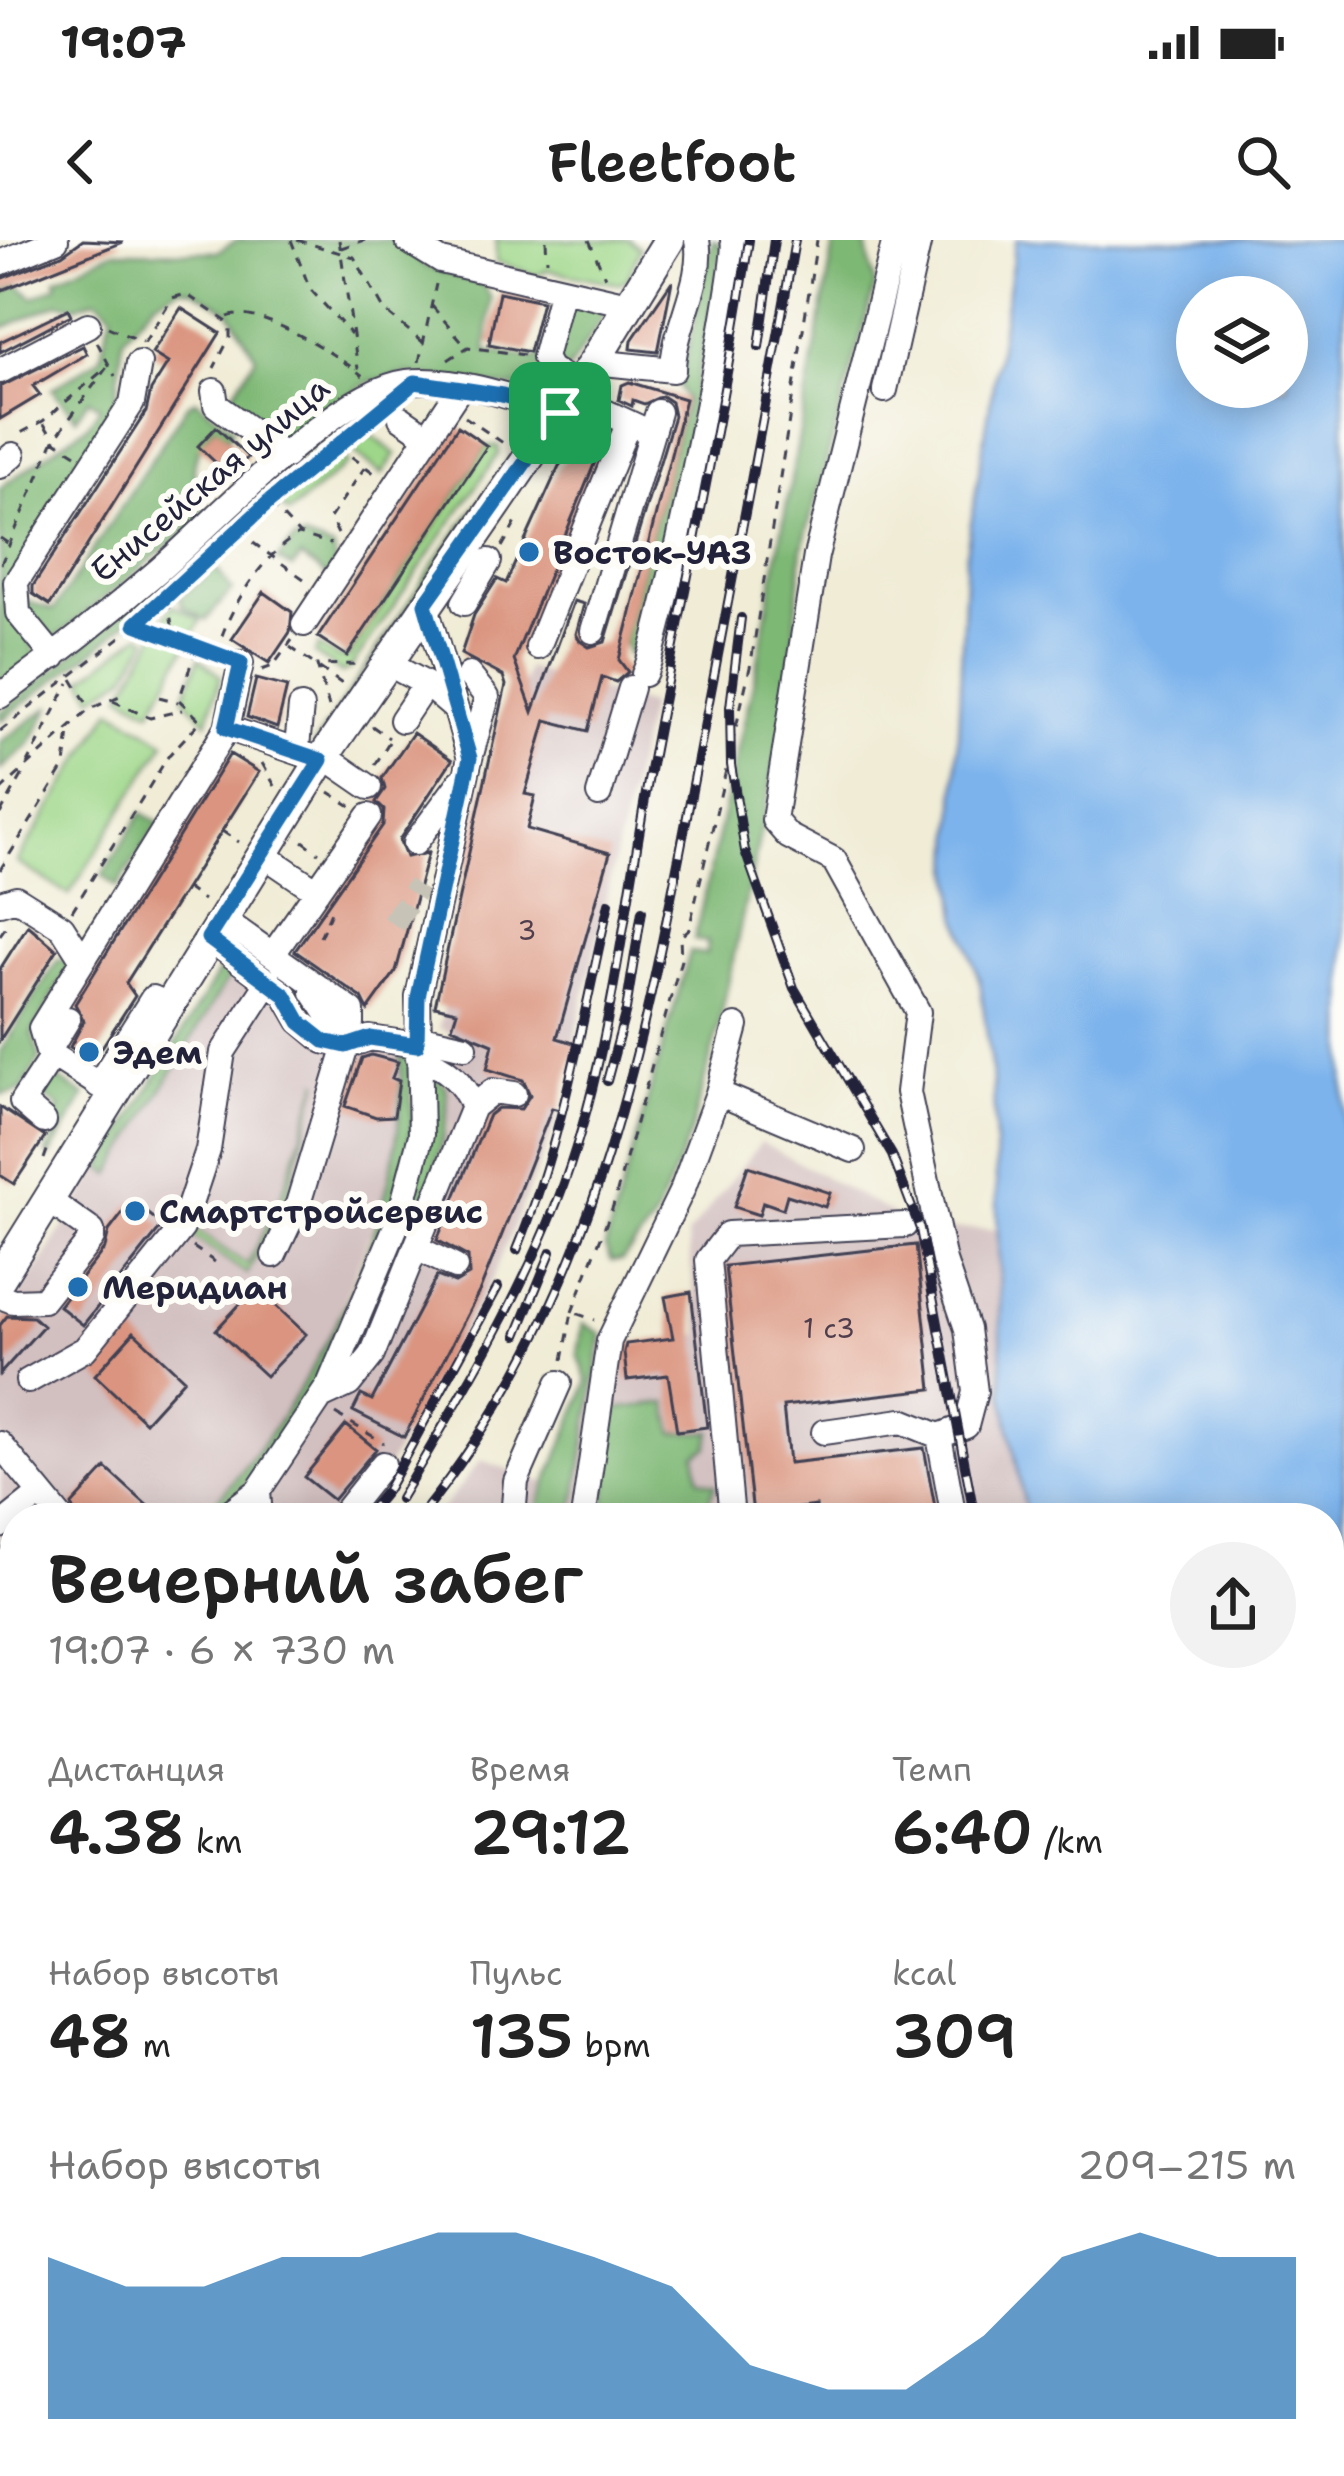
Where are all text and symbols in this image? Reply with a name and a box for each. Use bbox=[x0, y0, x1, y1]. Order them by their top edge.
text: 19:07 bbox=[60, 12, 186, 72]
text: Fleetfoot bbox=[548, 126, 797, 198]
icon: back bbox=[48, 129, 114, 195]
icon: search bbox=[1230, 129, 1296, 195]
map controls bbox=[1176, 276, 1308, 408]
button: layers bbox=[1176, 276, 1308, 408]
pin bbox=[509, 362, 611, 464]
street label: Енисейская улица bbox=[81, 366, 339, 592]
icon: arrive bbox=[527, 380, 593, 446]
place label: Восток-УАЗ bbox=[553, 530, 751, 575]
marker: Восток-УАЗ bbox=[516, 539, 542, 565]
house number: 3 bbox=[518, 912, 536, 949]
place label: Эдем bbox=[113, 1030, 202, 1075]
marker: Эдем bbox=[76, 1039, 102, 1065]
place label: Смартстройсервис bbox=[159, 1189, 483, 1234]
marker: Смартстройсервис bbox=[122, 1198, 148, 1224]
place label: Меридиан bbox=[102, 1265, 288, 1310]
marker: Меридиан bbox=[65, 1274, 91, 1300]
house number: 1 с3 bbox=[803, 1310, 855, 1347]
text: Вечерний забег bbox=[48, 1535, 583, 1623]
button: share bbox=[1170, 1542, 1296, 1668]
text: 19:07 · 6 × 730 m bbox=[48, 1624, 395, 1676]
text: Дистанция bbox=[48, 1747, 225, 1792]
text: Время bbox=[470, 1747, 571, 1792]
text: Темп bbox=[892, 1747, 972, 1792]
text: 4.38 bbox=[48, 1792, 185, 1872]
text: 29:12 bbox=[470, 1792, 631, 1872]
text: 6:40 bbox=[892, 1792, 1033, 1872]
text: km bbox=[185, 1819, 243, 1864]
text: /km bbox=[1033, 1819, 1103, 1864]
text: Набор высоты bbox=[48, 1951, 280, 1996]
text: Пульс bbox=[470, 1951, 563, 1996]
text: kcal bbox=[892, 1951, 956, 1996]
text: 48 bbox=[48, 1996, 131, 2076]
text: 135 bbox=[470, 1996, 573, 2076]
text: 309 bbox=[892, 1996, 1017, 2076]
text: m bbox=[131, 2023, 171, 2068]
text: bpm bbox=[573, 2023, 651, 2068]
text: Набор высоты bbox=[48, 2139, 322, 2191]
text: 209–215 m bbox=[1077, 2139, 1296, 2191]

